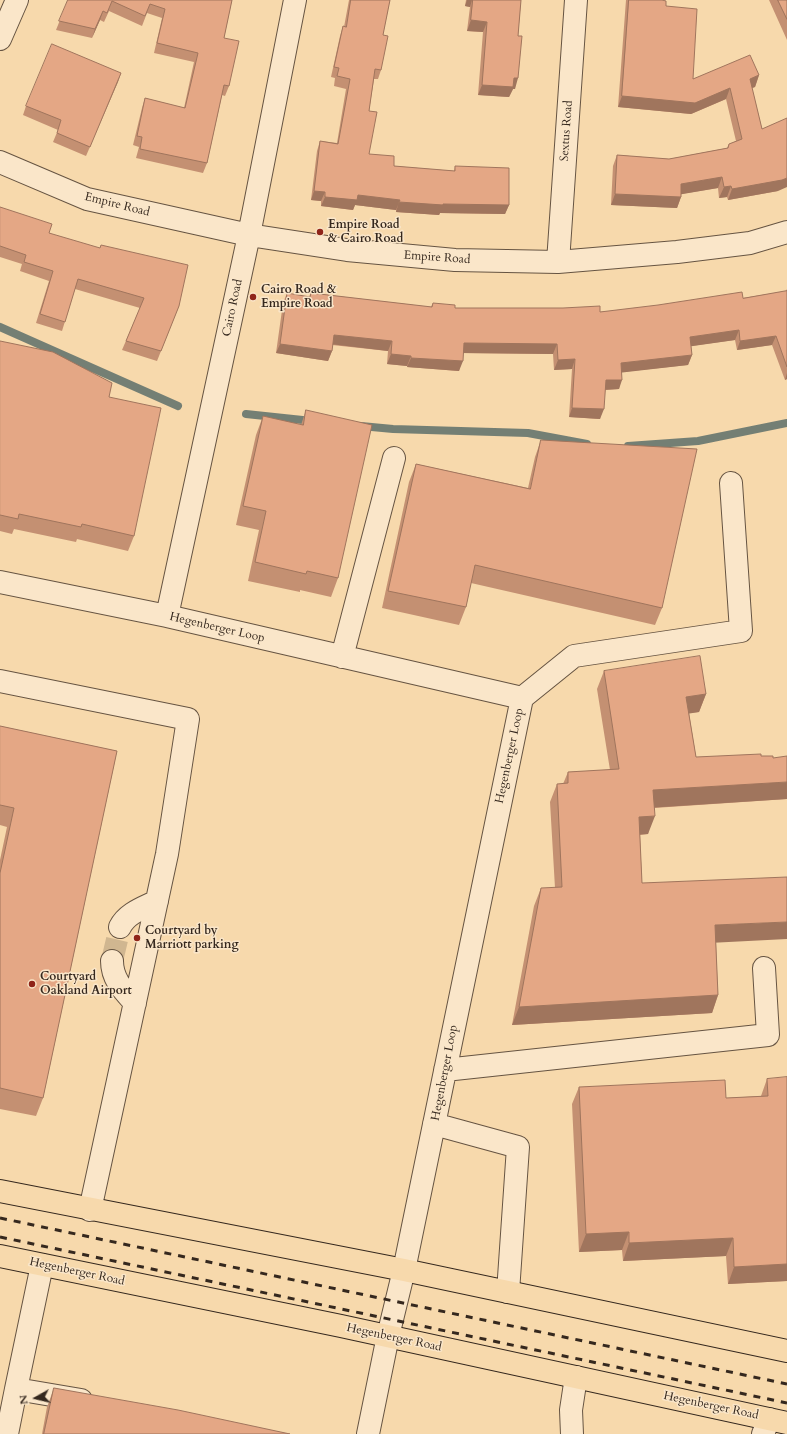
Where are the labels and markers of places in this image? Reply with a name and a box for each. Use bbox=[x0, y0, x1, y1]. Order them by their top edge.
place label: Empire Road & Cairo Road bbox=[328, 218, 403, 246]
marker: Empire Road & Cairo Road bbox=[315, 227, 325, 237]
place label: Cairo Road & Empire Road bbox=[261, 283, 336, 311]
marker: Cairo Road & Empire Road bbox=[248, 292, 258, 302]
place label: Courtyard by Marriott parking bbox=[145, 924, 239, 952]
marker: Courtyard by Marriott parking bbox=[132, 933, 142, 943]
place label: Courtyard Oakland Airport bbox=[40, 970, 132, 998]
marker: Courtyard Oakland Airport bbox=[27, 979, 37, 989]

